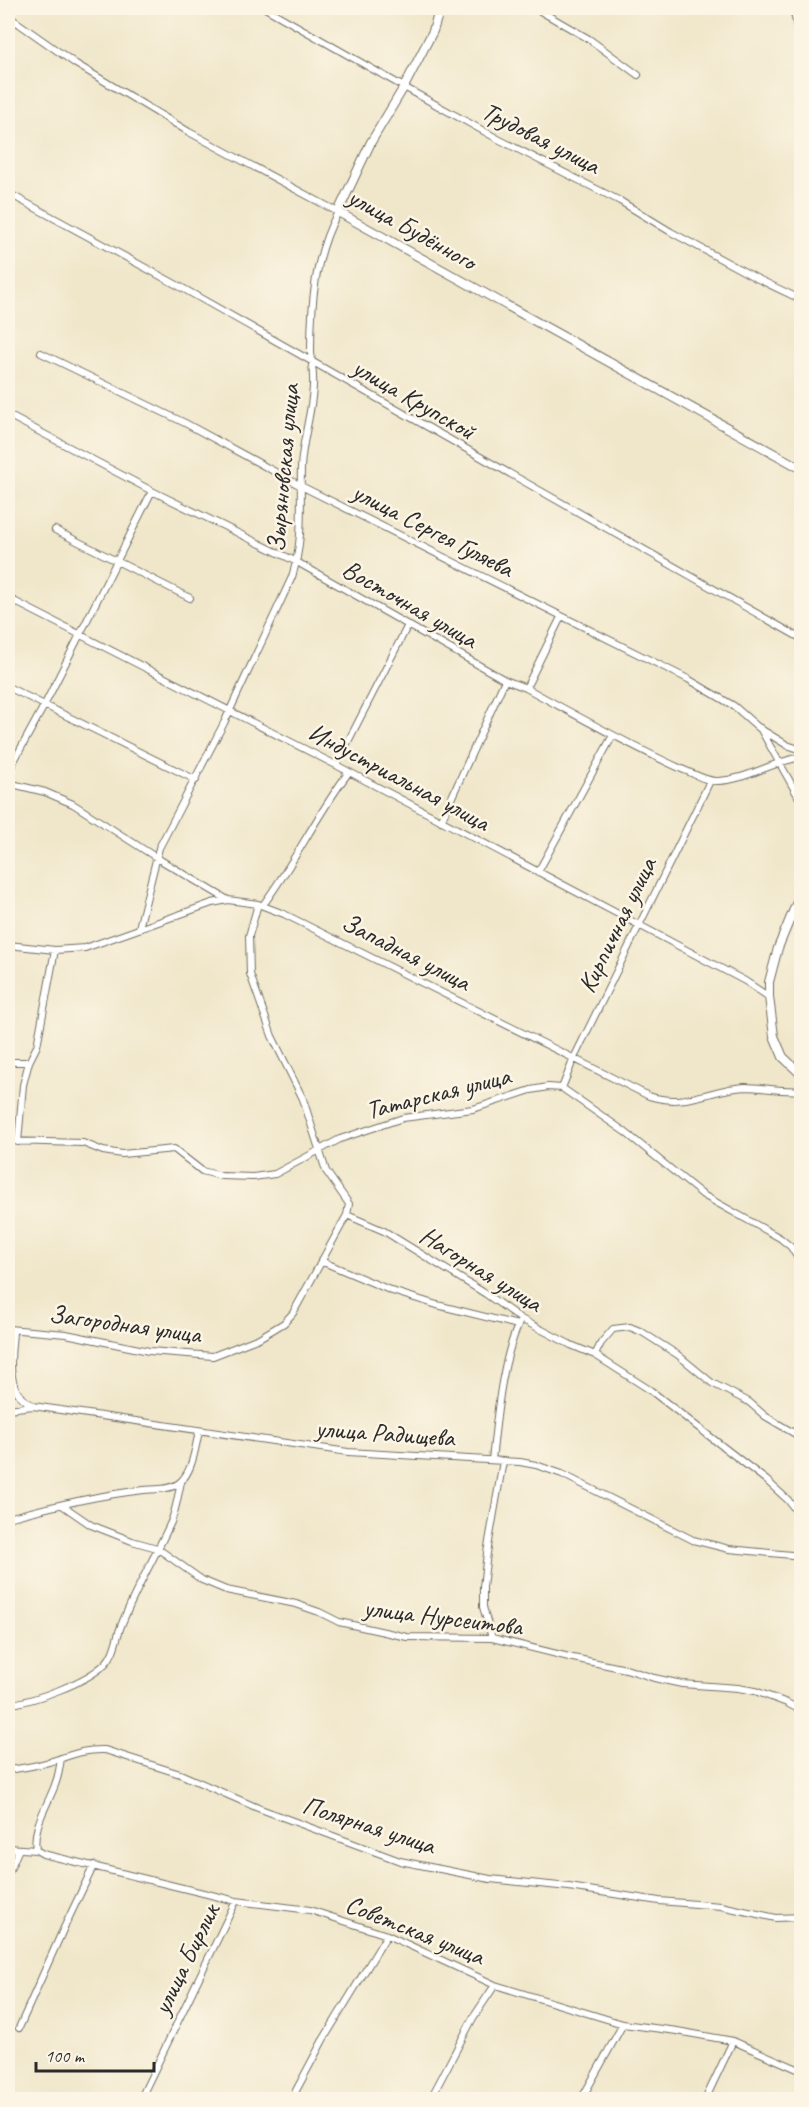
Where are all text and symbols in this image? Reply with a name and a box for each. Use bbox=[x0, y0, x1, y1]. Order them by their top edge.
street label: Трудовая улица bbox=[476, 94, 607, 183]
street label: улица Будённого bbox=[340, 179, 484, 279]
street label: улица Крупской bbox=[345, 350, 483, 448]
street label: Зыряновская улица bbox=[259, 381, 307, 553]
street label: улица Сергея Гуляева bbox=[345, 474, 521, 585]
street label: Восточная улица bbox=[337, 552, 485, 657]
street label: Индустриальная улица bbox=[303, 715, 497, 839]
street label: Кирпичная улица bbox=[570, 851, 665, 998]
street label: Западная улица bbox=[336, 905, 477, 999]
street label: Татарская улица bbox=[362, 1059, 515, 1127]
street label: Нагорная улица bbox=[414, 1218, 550, 1320]
street label: Загородная улица bbox=[47, 1297, 205, 1351]
street label: улица Радищева bbox=[312, 1412, 457, 1454]
street label: улица Нурсеитова bbox=[360, 1591, 526, 1643]
street label: Полярная улица bbox=[299, 1788, 441, 1862]
street label: Советская улица bbox=[341, 1887, 491, 1973]
street label: улица Бирлик bbox=[144, 1896, 228, 2022]
scale bar bbox=[36, 2035, 154, 2073]
text: 100 m bbox=[45, 2045, 86, 2067]

